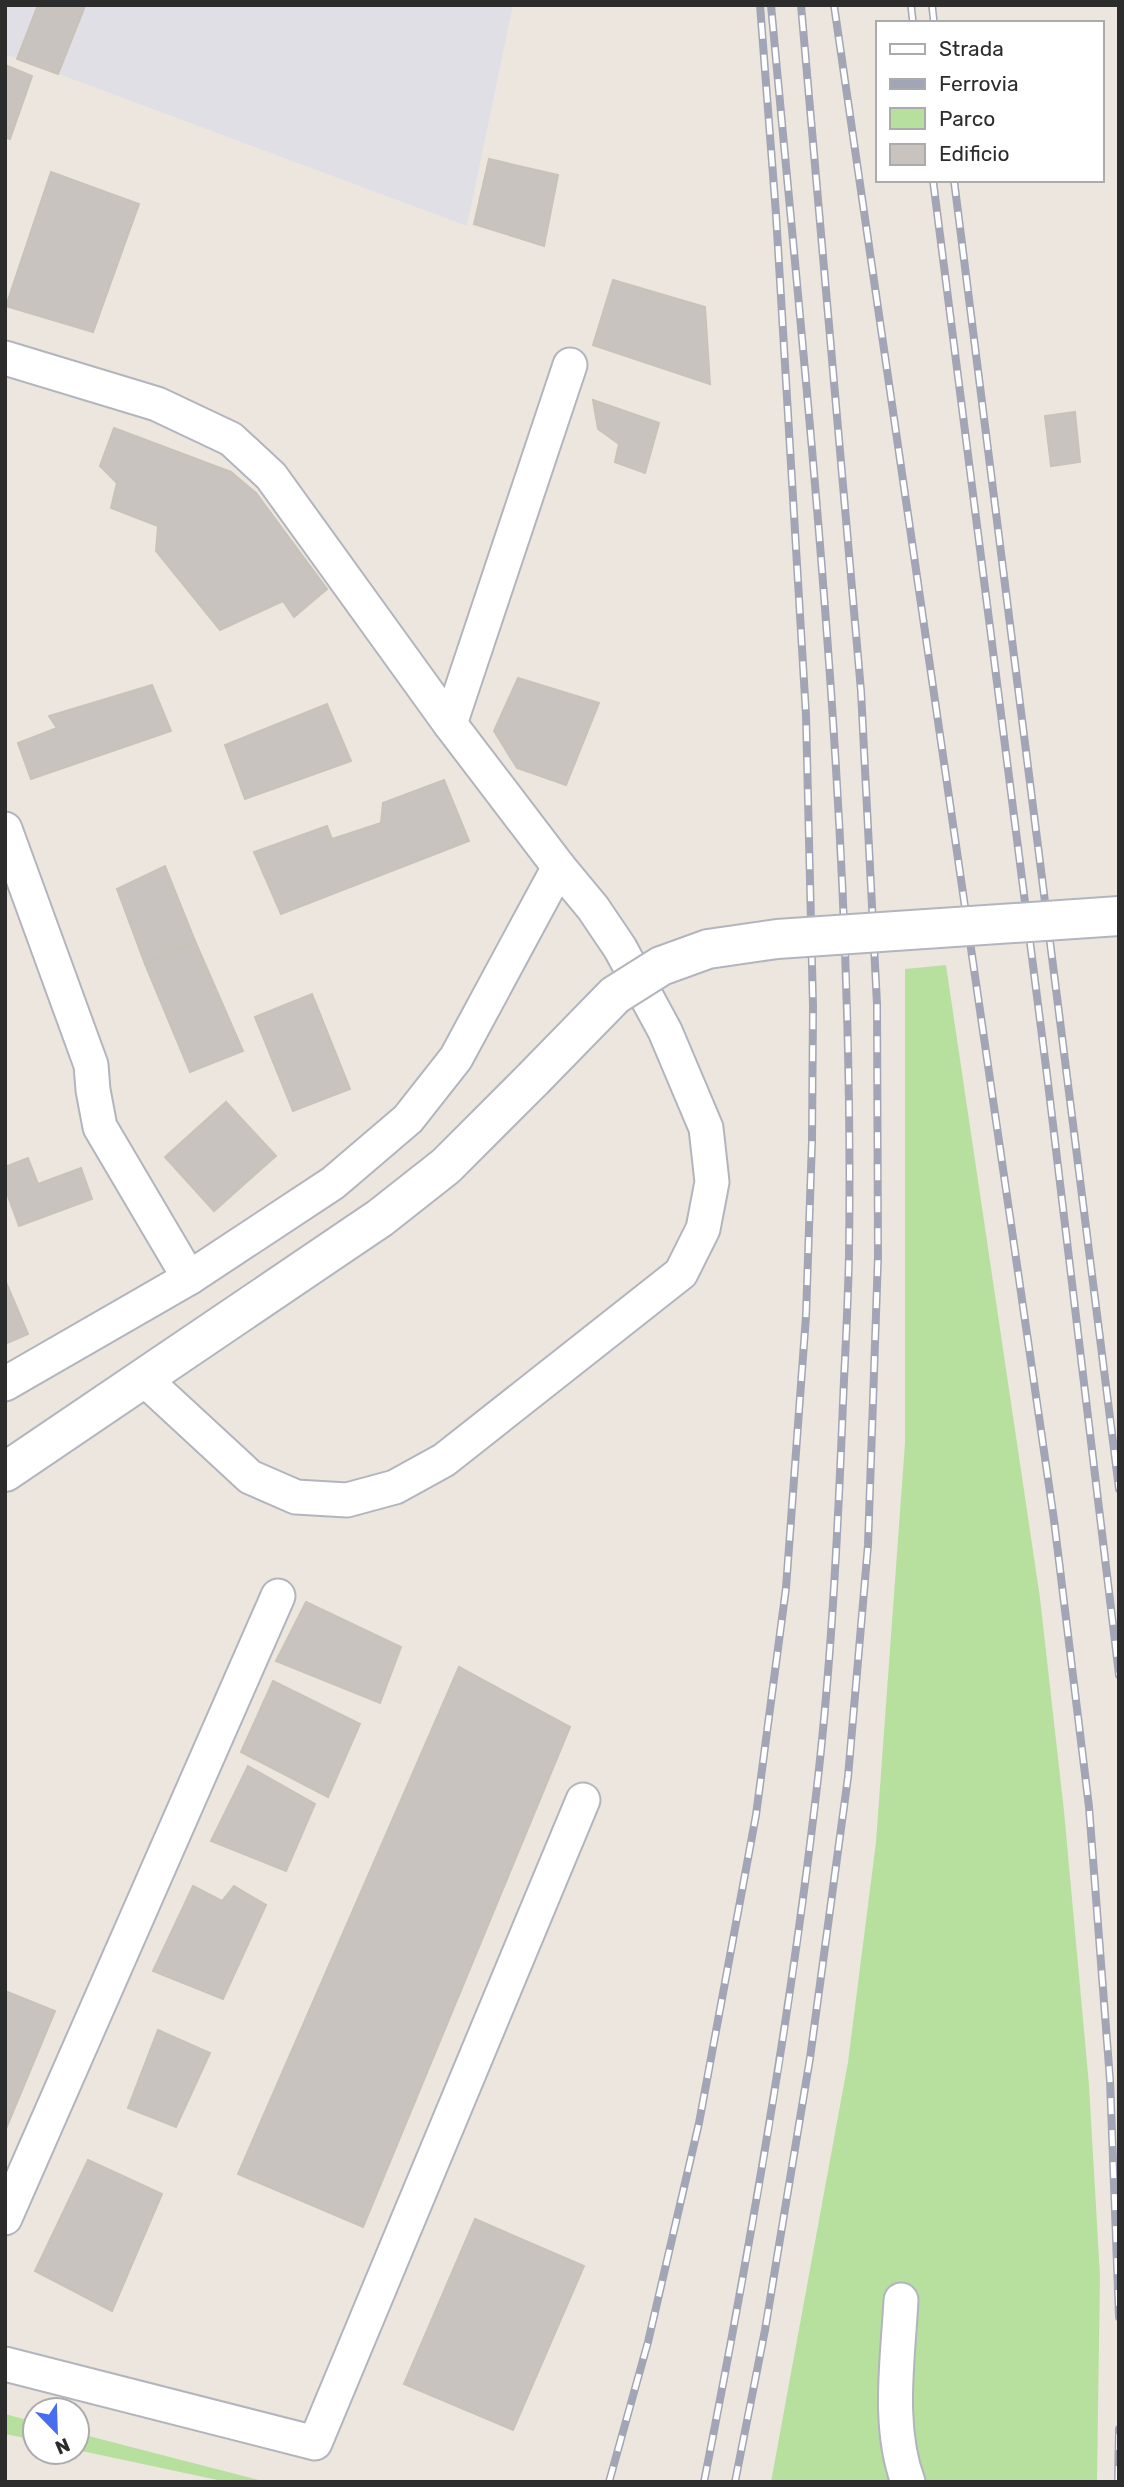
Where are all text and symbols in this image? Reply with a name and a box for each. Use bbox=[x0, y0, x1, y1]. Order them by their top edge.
legend bbox=[876, 21, 1103, 182]
text: Strada bbox=[939, 36, 1004, 61]
text: Ferrovia bbox=[939, 71, 1019, 96]
text: Parco bbox=[939, 106, 995, 131]
text: Edificio bbox=[939, 141, 1009, 166]
north arrow bbox=[21, 2396, 91, 2466]
text: N bbox=[52, 2433, 73, 2459]

